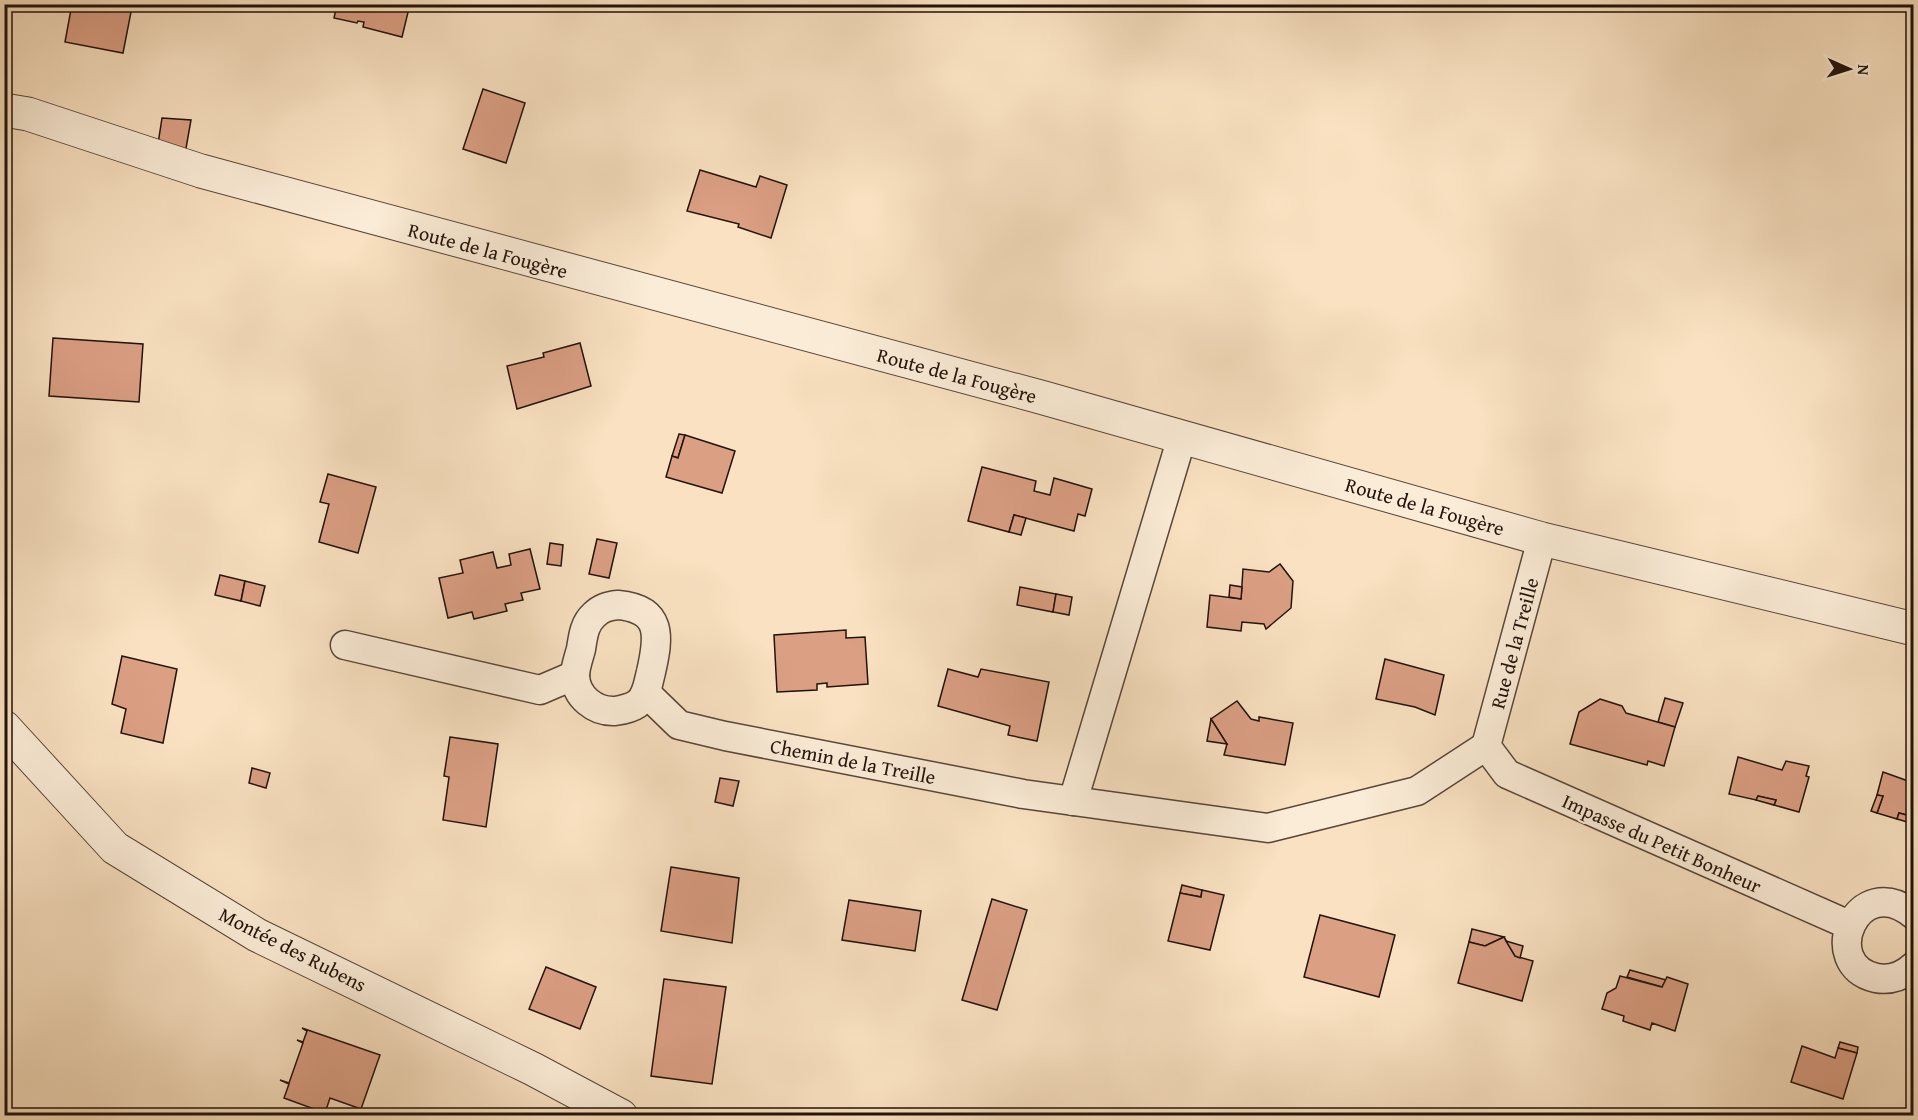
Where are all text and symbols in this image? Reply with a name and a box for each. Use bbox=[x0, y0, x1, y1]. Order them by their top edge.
north arrow bbox=[1819, 39, 1879, 99]
text: N bbox=[1852, 64, 1876, 76]
street label: Route de la Fougère bbox=[405, 215, 571, 285]
street label: Route de la Fougère bbox=[874, 340, 1040, 410]
street label: Route de la Fougère bbox=[1342, 469, 1508, 543]
street label: Rue de la Treille bbox=[1483, 574, 1545, 712]
street label: Chemin de la Treille bbox=[768, 731, 938, 791]
street label: Impasse du Petit Bonheur bbox=[1558, 786, 1766, 900]
street label: Montée des Rubens bbox=[214, 899, 372, 999]

